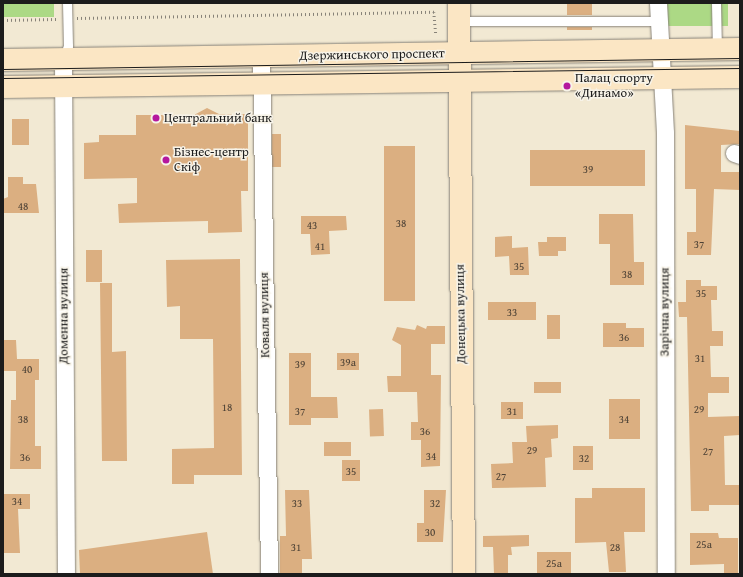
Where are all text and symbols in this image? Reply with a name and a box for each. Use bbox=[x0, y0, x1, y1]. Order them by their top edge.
street label: Дзержинського проспект bbox=[299, 46, 445, 64]
place label: Палац спорту «Динамо» bbox=[575, 71, 653, 102]
marker: Палац спорту «Динамо» bbox=[562, 81, 572, 91]
place label: Центральний банк bbox=[164, 110, 272, 126]
marker: Центральний банк bbox=[151, 113, 161, 123]
place label: Бізнес-центр Скіф bbox=[174, 145, 249, 176]
marker: Бізнес-центр Скіф bbox=[161, 155, 171, 165]
house number: 39 bbox=[583, 162, 593, 176]
house number: 48 bbox=[18, 199, 28, 213]
house number: 38 bbox=[396, 216, 406, 230]
house number: 43 bbox=[307, 218, 317, 232]
house number: 37 bbox=[694, 237, 704, 251]
house number: 41 bbox=[315, 239, 325, 253]
house number: 35 bbox=[514, 259, 524, 273]
street label: Донецька вулиця bbox=[452, 264, 470, 364]
house number: 38 bbox=[622, 267, 632, 281]
street label: Доменна вулиця bbox=[56, 268, 72, 364]
street label: Зарічна вулиця bbox=[657, 268, 673, 356]
street label: Коваля вулиця bbox=[256, 272, 274, 358]
house number: 35 bbox=[696, 286, 706, 300]
house number: 33 bbox=[507, 305, 517, 319]
house number: 36 bbox=[619, 330, 629, 344]
house number: 31 bbox=[695, 351, 705, 365]
house number: 39а bbox=[340, 355, 356, 369]
house number: 39 bbox=[295, 357, 305, 371]
house number: 40 bbox=[22, 362, 32, 376]
house number: 18 bbox=[222, 400, 232, 414]
house number: 29 bbox=[694, 402, 704, 416]
house number: 37 bbox=[295, 404, 305, 418]
house number: 31 bbox=[507, 404, 517, 418]
house number: 38 bbox=[18, 412, 28, 426]
house number: 34 bbox=[619, 412, 629, 426]
house number: 36 bbox=[420, 424, 430, 438]
house number: 29 bbox=[527, 443, 537, 457]
house number: 27 bbox=[703, 444, 713, 458]
house number: 34 bbox=[426, 449, 436, 463]
house number: 36 bbox=[20, 450, 30, 464]
house number: 32 bbox=[579, 451, 589, 465]
house number: 35 bbox=[346, 464, 356, 478]
house number: 27 bbox=[496, 469, 506, 483]
house number: 34 bbox=[12, 494, 22, 508]
house number: 33 bbox=[292, 496, 302, 510]
house number: 32 bbox=[430, 496, 440, 510]
house number: 30 bbox=[425, 525, 435, 539]
house number: 25а bbox=[696, 537, 712, 551]
house number: 31 bbox=[291, 540, 301, 554]
house number: 28 bbox=[610, 540, 620, 554]
house number: 25а bbox=[546, 556, 562, 570]

